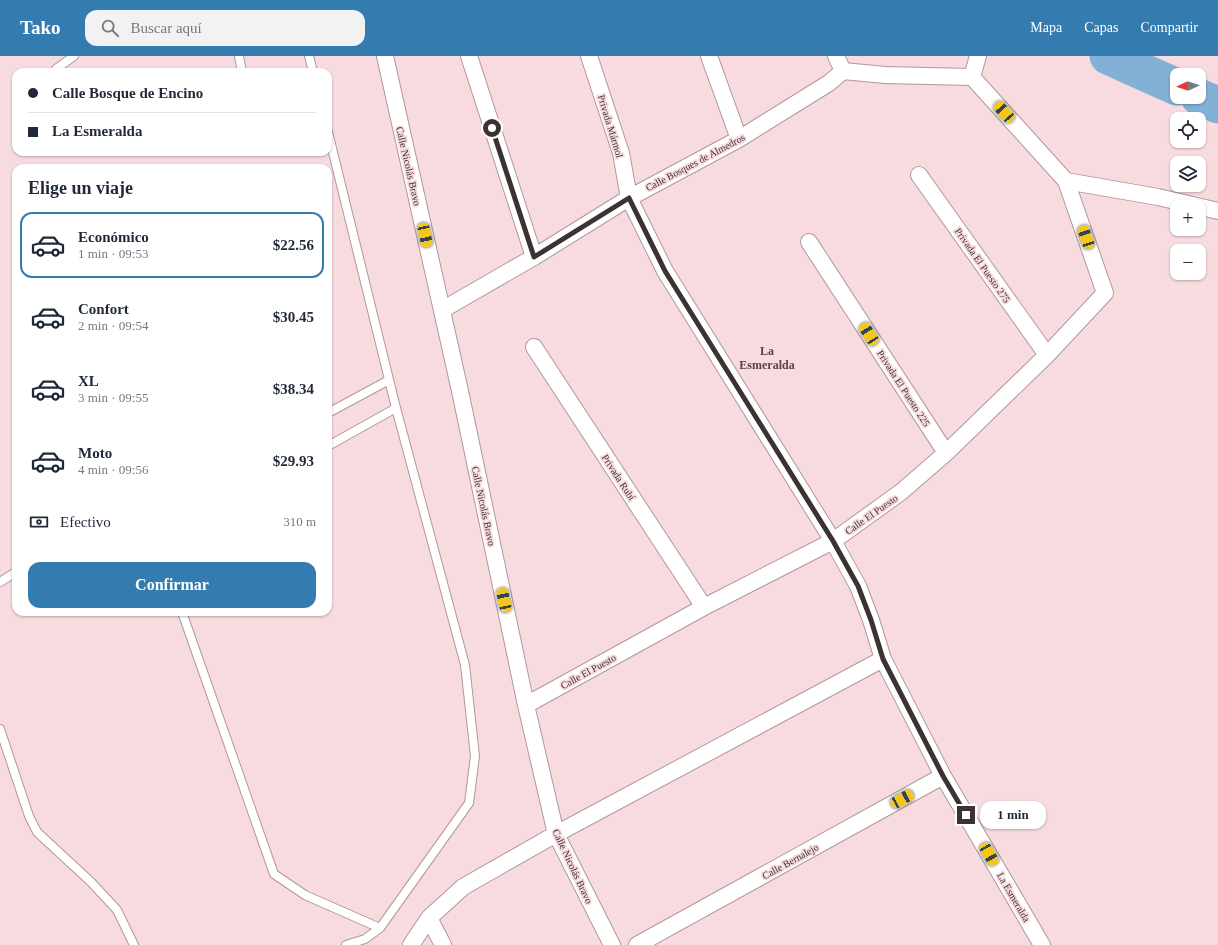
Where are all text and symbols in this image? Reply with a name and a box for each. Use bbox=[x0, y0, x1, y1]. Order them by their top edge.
search box bbox=[85, 10, 365, 46]
text: Tako bbox=[20, 17, 61, 38]
icon: search bbox=[99, 17, 121, 39]
text: Buscar aquí bbox=[131, 20, 202, 36]
text: Mapa bbox=[1030, 20, 1062, 35]
text: Capas bbox=[1084, 20, 1118, 35]
text: Compartir bbox=[1140, 20, 1198, 35]
north arrow bbox=[1170, 68, 1206, 104]
map controls bbox=[1170, 68, 1206, 280]
text: Calle Bosque de Encino bbox=[52, 85, 203, 101]
street label: Privada Mármol bbox=[596, 93, 625, 159]
car bbox=[992, 99, 1016, 125]
button: locate bbox=[1170, 112, 1206, 148]
route start bbox=[483, 119, 501, 137]
text: La Esmeralda bbox=[52, 123, 142, 139]
street label: Calle Nicolás Bravo bbox=[394, 125, 423, 207]
street label: Calle Bosques de Almedros bbox=[644, 132, 747, 193]
button: layers bbox=[1170, 156, 1206, 192]
text: Elige un viaje bbox=[28, 178, 133, 198]
button: + bbox=[1170, 200, 1206, 236]
car bbox=[417, 222, 433, 248]
car bbox=[1076, 224, 1096, 250]
street label: Privada El Puesto 275 bbox=[953, 226, 1013, 305]
icon: car bbox=[30, 227, 66, 263]
text: Económico bbox=[78, 229, 149, 245]
text: $22.56 bbox=[273, 237, 314, 253]
button: − bbox=[1170, 244, 1206, 280]
text: 1 min · 09:53 bbox=[78, 246, 148, 261]
icon: car bbox=[30, 299, 66, 335]
text: Confort bbox=[78, 301, 129, 317]
text: $30.45 bbox=[273, 309, 314, 325]
text: 2 min · 09:54 bbox=[78, 318, 148, 333]
car bbox=[857, 321, 881, 347]
district label: La Esmeralda bbox=[739, 344, 795, 372]
street label: Privada El Puesto 225 bbox=[875, 348, 932, 428]
icon: car bbox=[30, 371, 66, 407]
text: XL bbox=[78, 373, 99, 389]
text: $38.34 bbox=[273, 381, 314, 397]
text: 3 min · 09:55 bbox=[78, 390, 148, 405]
icon: car bbox=[30, 443, 66, 479]
text: Moto bbox=[78, 445, 112, 461]
street label: Privada Rubí bbox=[600, 452, 638, 502]
text: $29.93 bbox=[273, 453, 314, 469]
text: 4 min · 09:56 bbox=[78, 462, 148, 477]
street label: Calle Nicolás Bravo bbox=[470, 465, 497, 547]
street label: Calle El Puesto bbox=[843, 492, 900, 537]
icon: cash bbox=[28, 511, 50, 533]
text: Efectivo bbox=[60, 514, 111, 530]
text: 310 m bbox=[283, 514, 316, 529]
button: Confirmar bbox=[28, 562, 316, 608]
car bbox=[496, 587, 512, 613]
street label: Calle El Puesto bbox=[559, 652, 618, 691]
car bbox=[889, 788, 915, 810]
callout: 1 min bbox=[980, 801, 1046, 829]
route end bbox=[957, 806, 975, 824]
text: 1 min bbox=[997, 807, 1029, 822]
street label: Calle Nicolás Bravo bbox=[550, 827, 595, 905]
street label: Calle Bernalejo bbox=[760, 841, 820, 881]
car bbox=[978, 841, 1000, 867]
street label: La Esmeralda bbox=[995, 871, 1032, 924]

